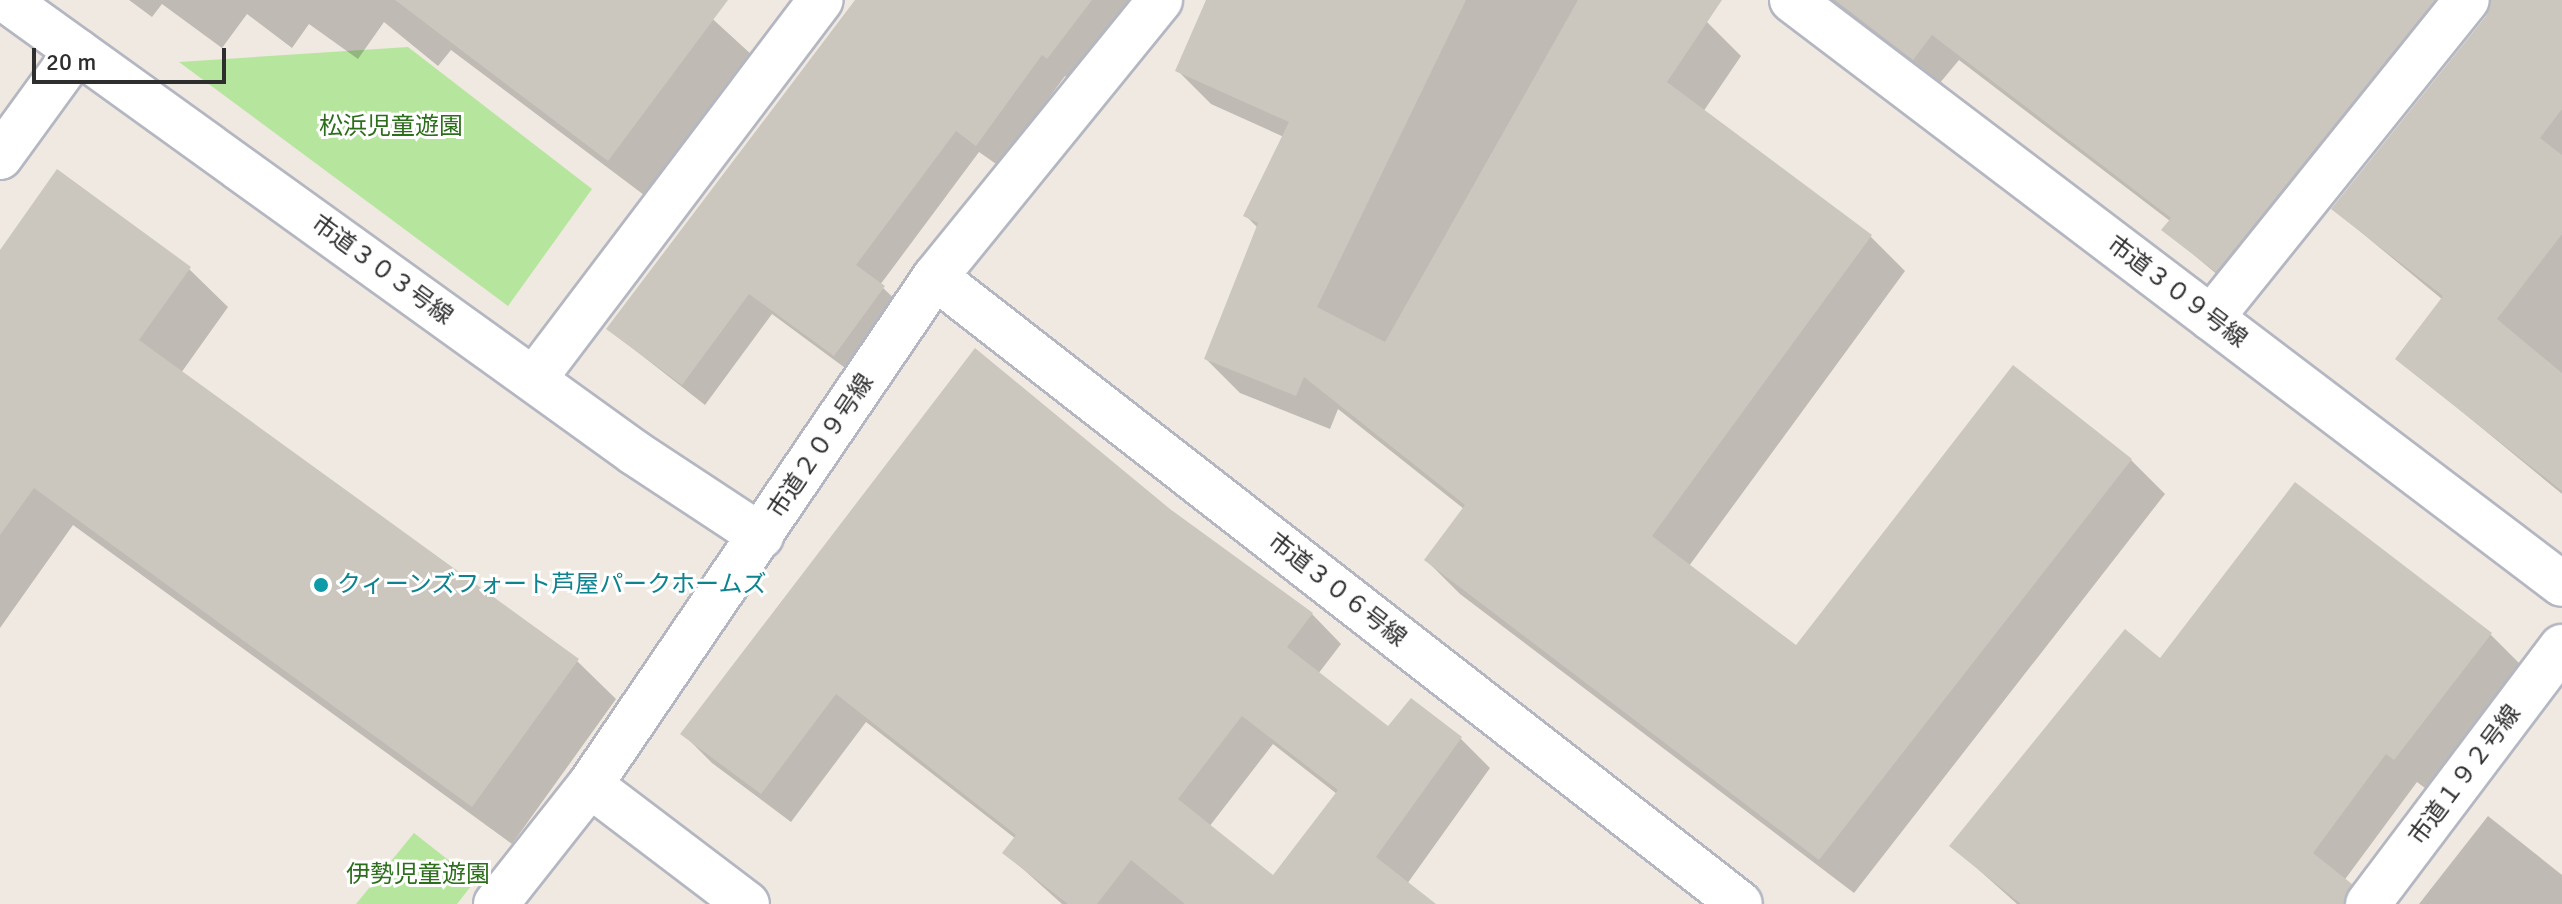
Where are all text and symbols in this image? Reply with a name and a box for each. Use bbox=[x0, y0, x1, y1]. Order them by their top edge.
scale bar bbox=[36, 32, 230, 82]
text: 20 m bbox=[46, 47, 96, 77]
park label: 松浜児童遊園 bbox=[319, 113, 463, 141]
street label: 市道３０３号線 bbox=[306, 209, 458, 331]
street label: 市道３０９号線 bbox=[2101, 230, 2253, 354]
street label: 市道２０９号線 bbox=[762, 368, 880, 524]
street label: 市道３０６号線 bbox=[1262, 527, 1412, 653]
place label: クィーンズフォート芦屋パークホームズ bbox=[337, 571, 769, 599]
marker: クィーンズフォート芦屋パークホームズ bbox=[312, 576, 330, 594]
street label: 市道１９２号線 bbox=[2403, 699, 2527, 851]
park label: 伊勢児童遊園 bbox=[346, 861, 490, 889]

